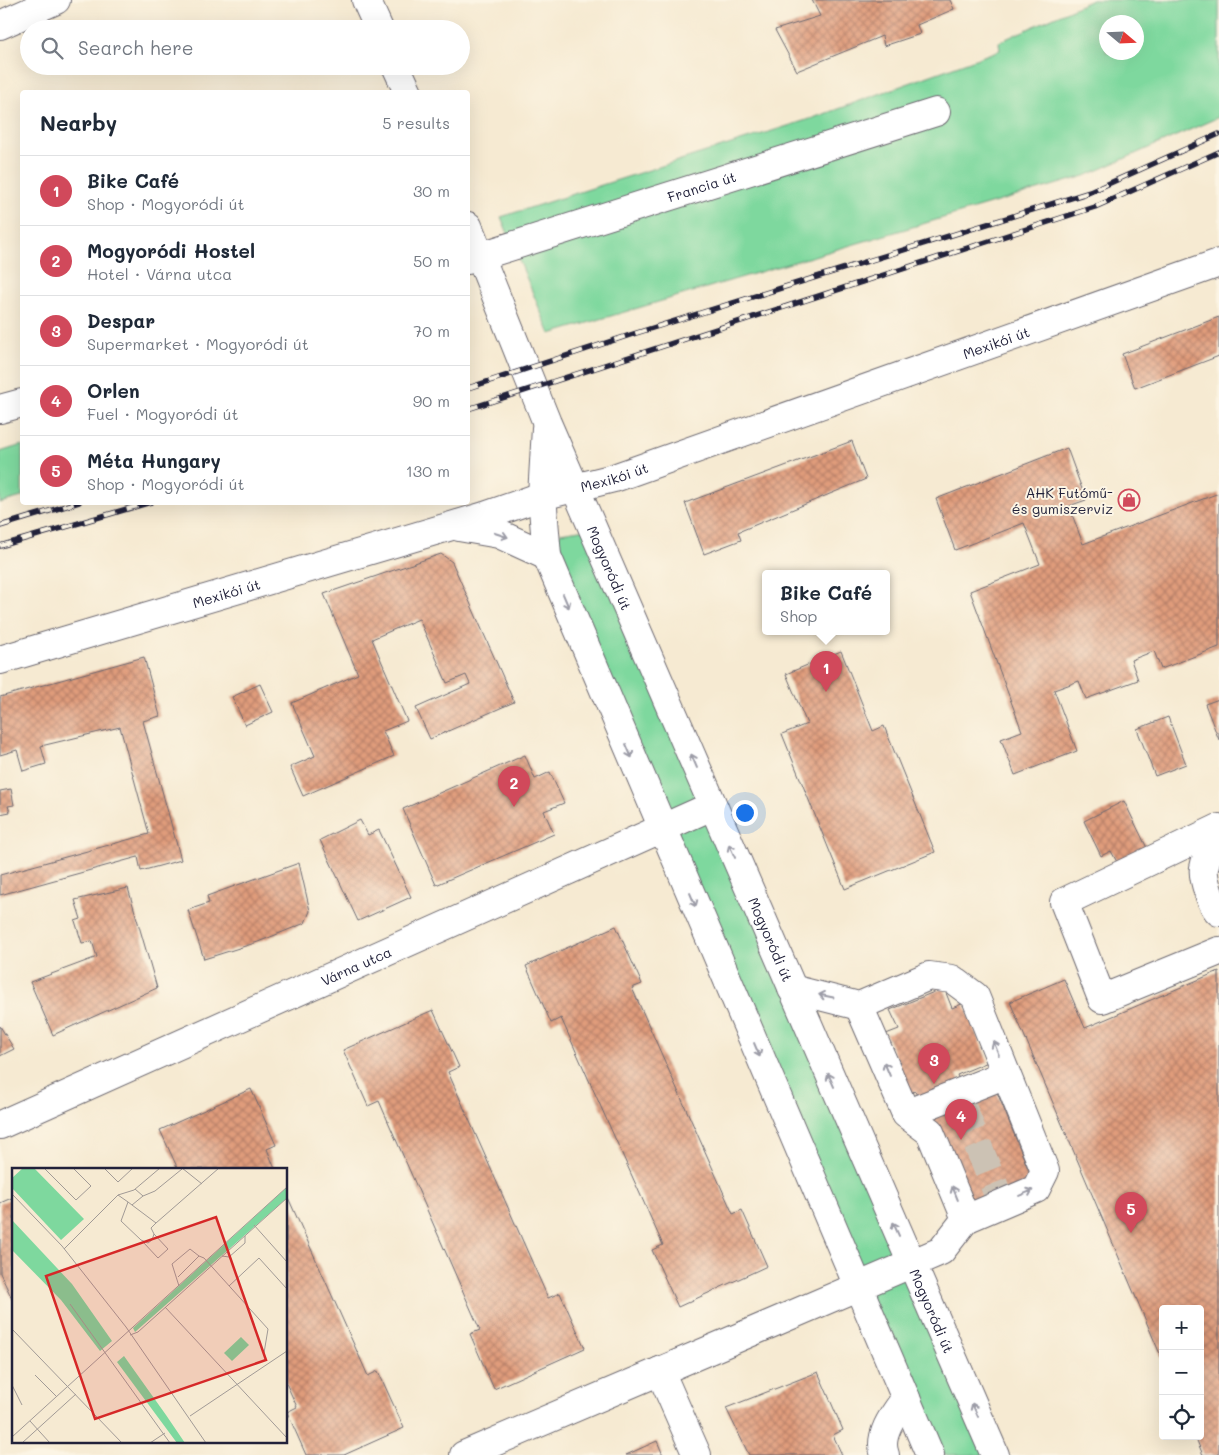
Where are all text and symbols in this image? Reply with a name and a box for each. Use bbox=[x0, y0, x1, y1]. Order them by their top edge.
north arrow bbox=[1099, 15, 1144, 60]
search box bbox=[20, 20, 470, 75]
icon: search bbox=[38, 34, 66, 62]
text: Search here bbox=[78, 35, 194, 60]
text: Nearby bbox=[40, 109, 117, 136]
text: 5 results bbox=[382, 112, 450, 133]
street label: Francia út bbox=[665, 166, 738, 206]
text: Bike Café bbox=[87, 168, 179, 193]
text: 1 bbox=[52, 180, 60, 201]
text: 30 m bbox=[413, 180, 450, 201]
text: Shop · Mogyoródi út bbox=[87, 193, 244, 214]
text: Mogyoródi Hostel bbox=[87, 238, 255, 263]
text: 2 bbox=[52, 250, 60, 271]
text: 50 m bbox=[413, 250, 450, 271]
text: Hotel · Várna utca bbox=[87, 263, 232, 284]
text: Despar bbox=[87, 308, 155, 333]
text: 3 bbox=[51, 320, 61, 341]
text: 70 m bbox=[413, 320, 450, 341]
street label: Mexikói út bbox=[960, 322, 1032, 363]
text: Supermarket · Mogyoródi út bbox=[87, 333, 309, 354]
text: Orlen bbox=[87, 378, 140, 403]
text: 4 bbox=[51, 390, 61, 411]
text: 90 m bbox=[413, 390, 450, 411]
text: Fuel · Mogyoródi út bbox=[87, 403, 239, 424]
text: Méta Hungary bbox=[87, 448, 221, 473]
street label: Mexikói út bbox=[578, 457, 650, 496]
text: 5 bbox=[51, 460, 61, 481]
text: 130 m bbox=[406, 460, 450, 481]
text: Shop · Mogyoródi út bbox=[87, 473, 244, 494]
place label: AHK Futómű- és gumiszerviz bbox=[1012, 483, 1113, 518]
shop icon: AHK Futómű- és gumiszerviz bbox=[1117, 488, 1141, 512]
street label: Mogyoródi út bbox=[583, 523, 636, 613]
one-way arrow bbox=[492, 531, 508, 540]
popup bbox=[762, 570, 890, 635]
street label: Mexikói út bbox=[190, 574, 262, 612]
text: Bike Café bbox=[780, 580, 872, 605]
one-way arrow bbox=[561, 593, 571, 608]
text: Shop bbox=[780, 605, 817, 626]
pin: 1 bbox=[810, 651, 842, 692]
one-way arrow bbox=[625, 743, 635, 758]
one-way arrow bbox=[688, 754, 698, 769]
pin: 2 bbox=[498, 766, 530, 807]
your location bbox=[732, 800, 758, 826]
one-way arrow bbox=[726, 844, 736, 859]
one-way arrow bbox=[689, 892, 699, 907]
street label: Mogyoródi út bbox=[744, 894, 798, 984]
street label: Várna utca bbox=[318, 941, 394, 990]
one-way arrow bbox=[818, 991, 834, 1001]
one-way arrow bbox=[991, 1041, 1000, 1056]
one-way arrow bbox=[752, 1042, 762, 1057]
pin: 3 bbox=[918, 1043, 950, 1084]
one-way arrow bbox=[881, 1062, 891, 1077]
one-way arrow bbox=[826, 1073, 836, 1088]
pin: 4 bbox=[945, 1099, 977, 1140]
inset map bbox=[12, 1168, 288, 1442]
one-way arrow bbox=[950, 1186, 959, 1201]
one-way arrow bbox=[1018, 1187, 1033, 1197]
pin: 5 bbox=[1115, 1192, 1147, 1233]
one-way arrow bbox=[891, 1222, 901, 1237]
street label: Mogyoródi út bbox=[906, 1266, 959, 1356]
map controls bbox=[1159, 1305, 1204, 1440]
button: + bbox=[1159, 1305, 1204, 1350]
button: − bbox=[1159, 1350, 1204, 1395]
button: locate bbox=[1159, 1395, 1204, 1440]
one-way arrow bbox=[970, 1403, 980, 1418]

